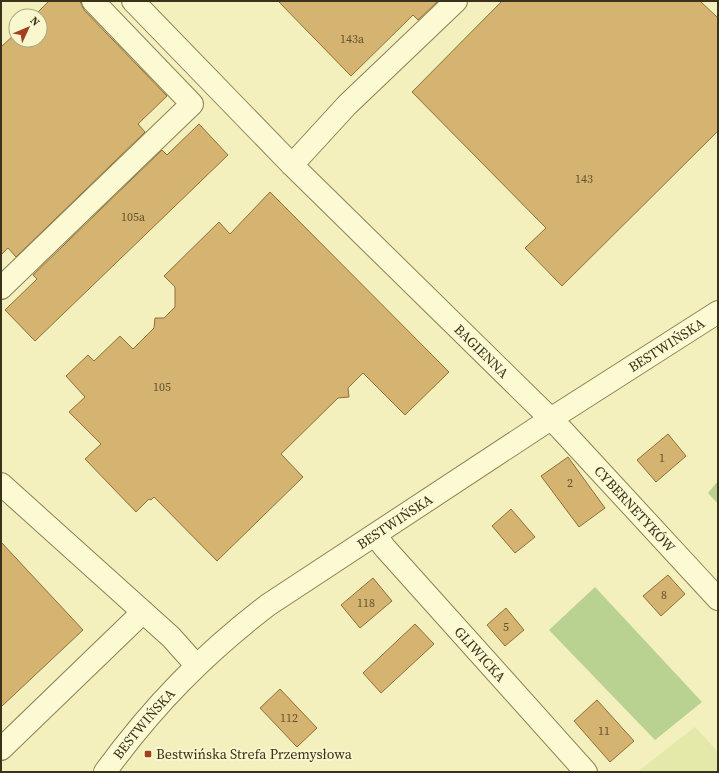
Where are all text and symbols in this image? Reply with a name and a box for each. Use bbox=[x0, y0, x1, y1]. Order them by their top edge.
north arrow bbox=[8, 8, 48, 48]
text: N bbox=[27, 13, 43, 29]
house number: 143a bbox=[340, 31, 365, 47]
house number: 143 bbox=[575, 171, 593, 187]
house number: 105a bbox=[121, 209, 146, 225]
street label: BESTWIŃSKA bbox=[624, 313, 709, 377]
street label: BAGIENNA bbox=[450, 320, 514, 383]
house number: 105 bbox=[153, 379, 171, 395]
house number: 1 bbox=[659, 450, 665, 466]
street label: CYBERNETYKÓW bbox=[590, 461, 680, 557]
house number: 2 bbox=[567, 475, 573, 491]
street label: BESTWIŃSKA bbox=[353, 489, 437, 554]
house number: 8 bbox=[661, 587, 667, 603]
house number: 118 bbox=[357, 595, 375, 611]
house number: 5 bbox=[503, 619, 509, 635]
street label: GLIWICKA bbox=[450, 622, 511, 687]
street label: BESTWIŃSKA bbox=[108, 683, 180, 763]
house number: 112 bbox=[280, 710, 298, 726]
house number: 11 bbox=[598, 723, 610, 739]
place label: Bestwińska Strefa Przemysłowa bbox=[156, 744, 353, 764]
marker: Bestwińska Strefa Przemysłowa bbox=[143, 749, 153, 759]

